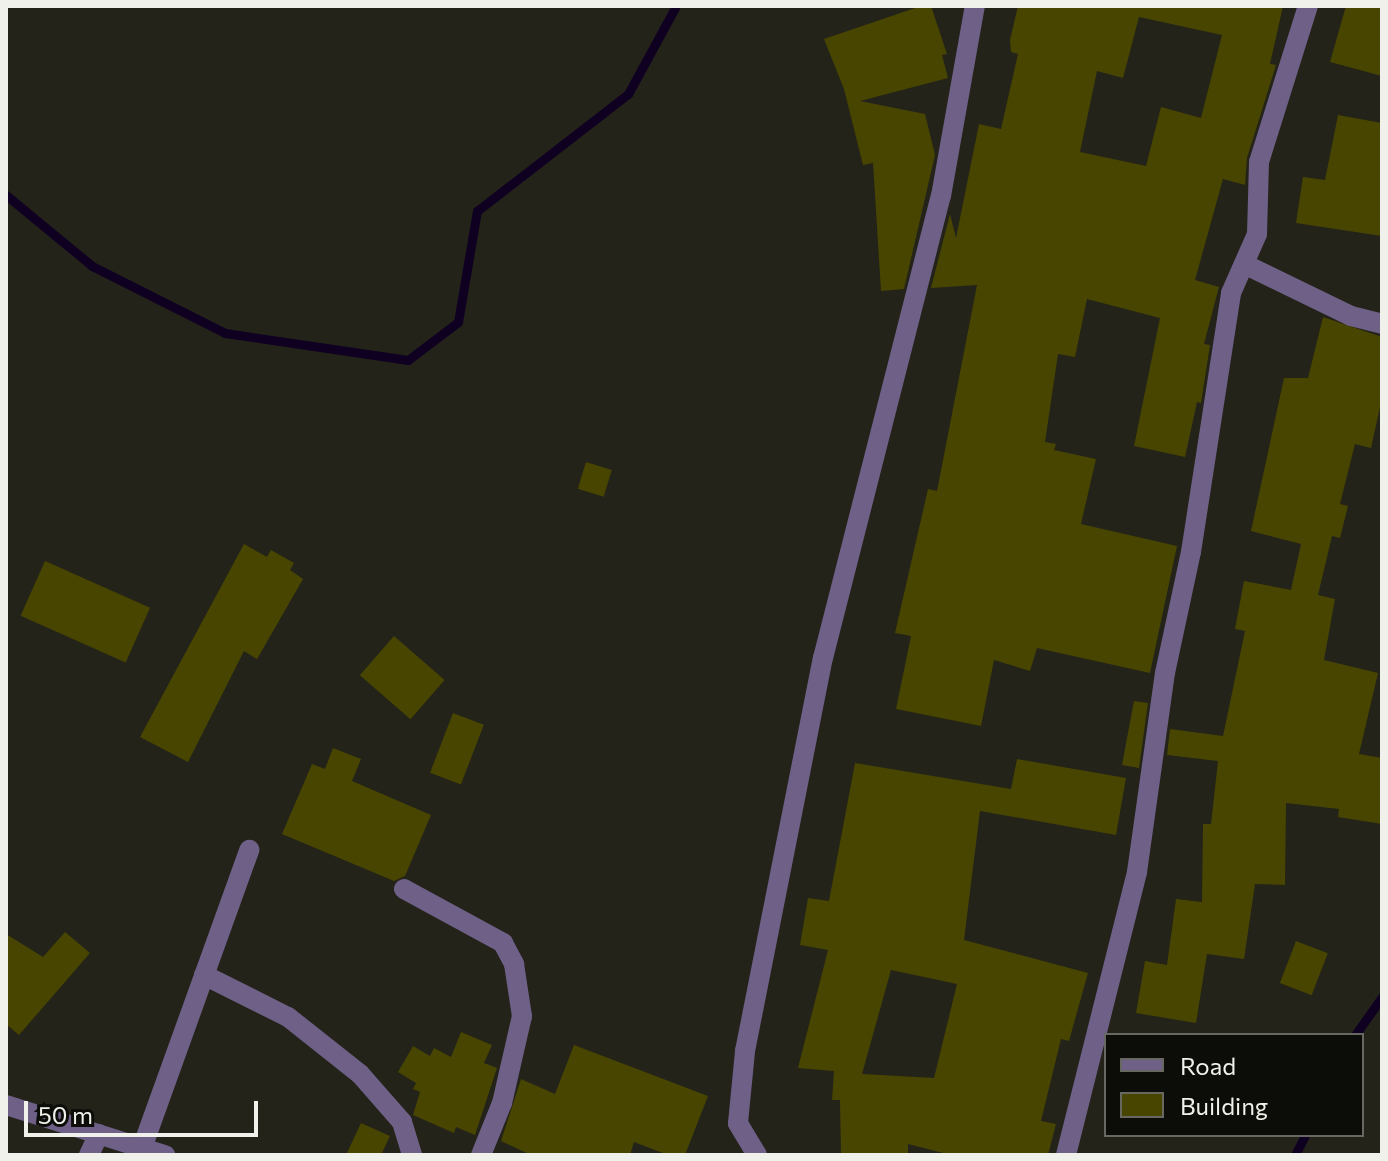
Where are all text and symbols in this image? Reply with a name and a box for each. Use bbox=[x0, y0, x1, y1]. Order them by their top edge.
legend bbox=[1104, 1033, 1364, 1137]
text: Road bbox=[1180, 1051, 1236, 1080]
scale bar bbox=[28, 1085, 262, 1135]
text: Building bbox=[1180, 1091, 1268, 1120]
text: 50 m bbox=[38, 1100, 93, 1129]

